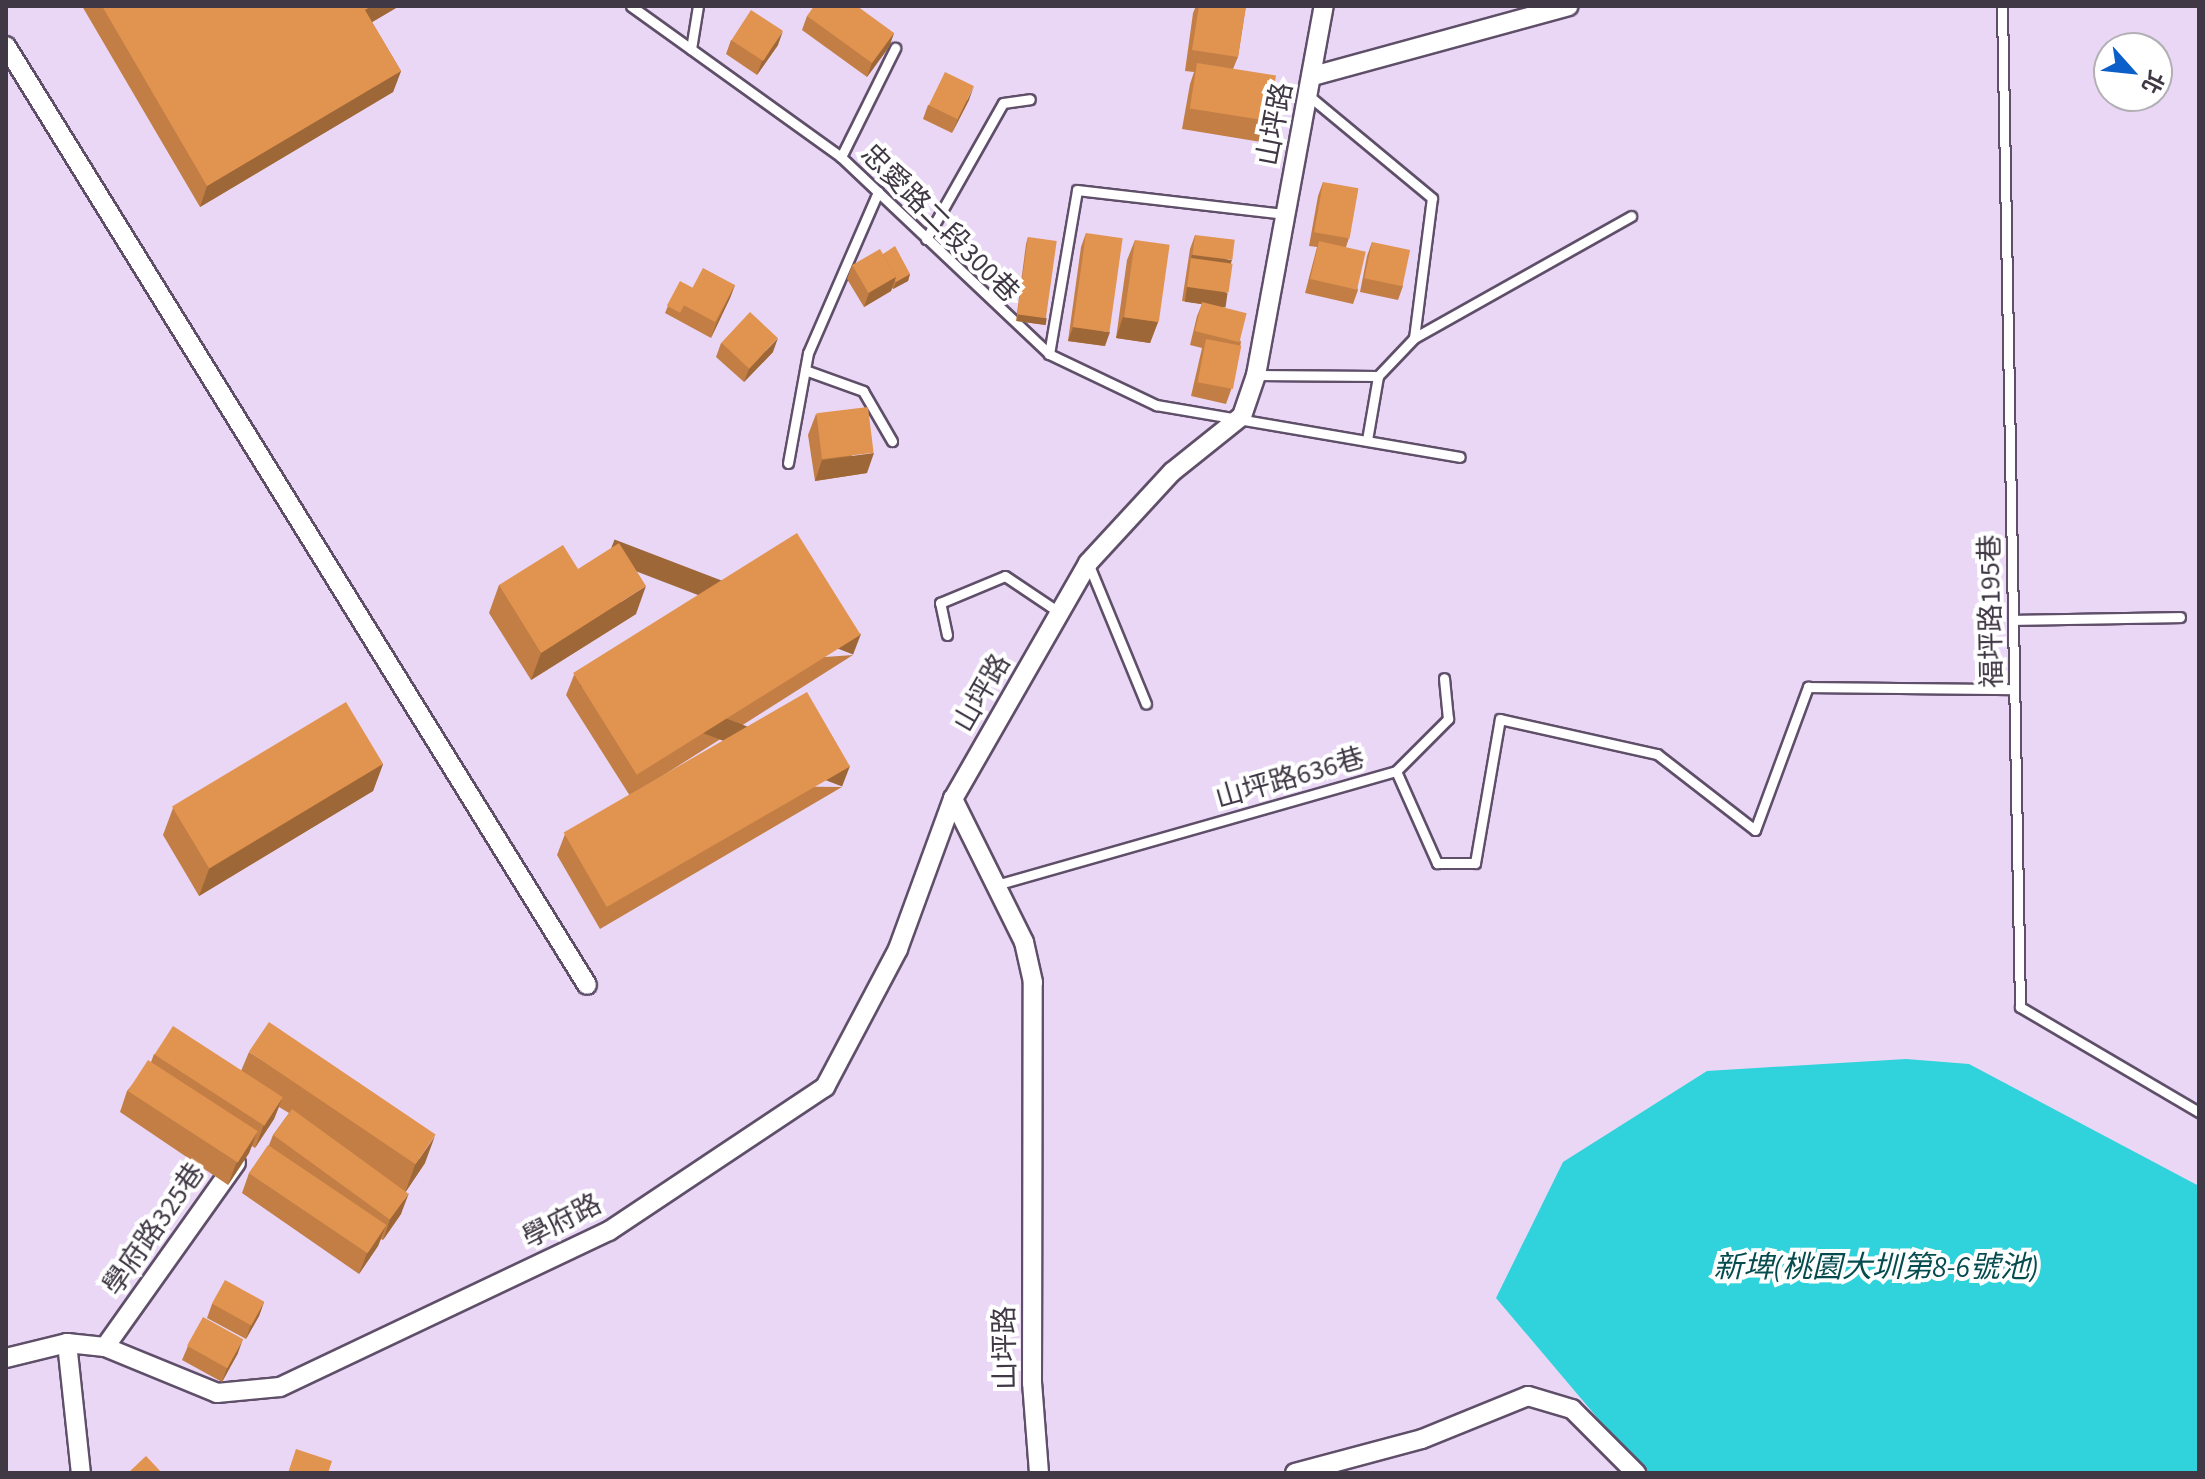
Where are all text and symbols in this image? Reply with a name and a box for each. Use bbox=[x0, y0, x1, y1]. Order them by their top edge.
north arrow bbox=[2093, 32, 2173, 112]
text: 北 bbox=[2133, 65, 2172, 99]
street label: 山坪路 bbox=[1250, 80, 1300, 168]
street label: 忠愛路二段300巷 bbox=[854, 137, 1026, 309]
street label: 福坪路195巷 bbox=[1973, 534, 2009, 688]
street label: 山坪路 bbox=[946, 648, 1018, 738]
street label: 山坪路636巷 bbox=[1211, 741, 1369, 815]
street label: 學府路325巷 bbox=[96, 1156, 212, 1302]
street label: 學府路 bbox=[517, 1187, 607, 1255]
water label: 新埤(桃園大圳第8-6號池) bbox=[1713, 1250, 2039, 1286]
street label: 山坪路 bbox=[987, 1306, 1023, 1390]

